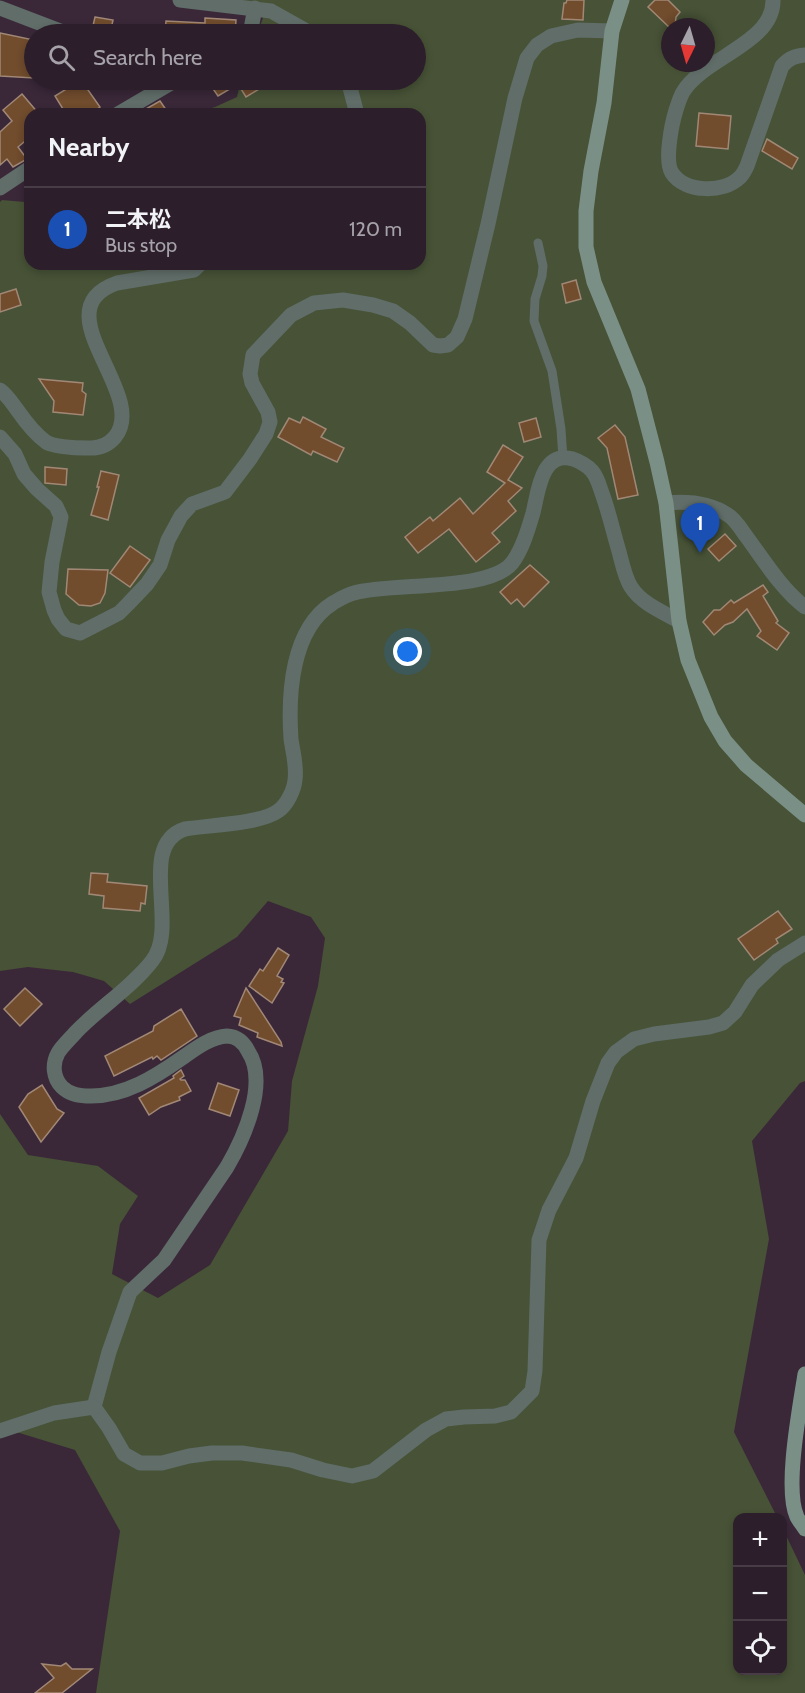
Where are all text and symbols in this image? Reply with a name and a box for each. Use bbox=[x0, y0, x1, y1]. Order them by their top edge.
north arrow bbox=[661, 18, 715, 72]
search box bbox=[24, 24, 426, 90]
icon: search bbox=[45, 41, 78, 74]
text: Search here bbox=[93, 44, 202, 71]
text: Nearby bbox=[48, 131, 129, 163]
text: 二本松 bbox=[105, 206, 171, 233]
text: 1 bbox=[64, 217, 71, 241]
text: 120 m bbox=[349, 217, 402, 241]
text: Bus stop bbox=[105, 233, 177, 257]
pin: 1 bbox=[680, 504, 720, 553]
your location bbox=[393, 637, 422, 666]
map controls bbox=[733, 1513, 787, 1675]
button: + bbox=[733, 1513, 787, 1567]
button: − bbox=[733, 1567, 787, 1621]
button: locate bbox=[733, 1621, 787, 1675]

